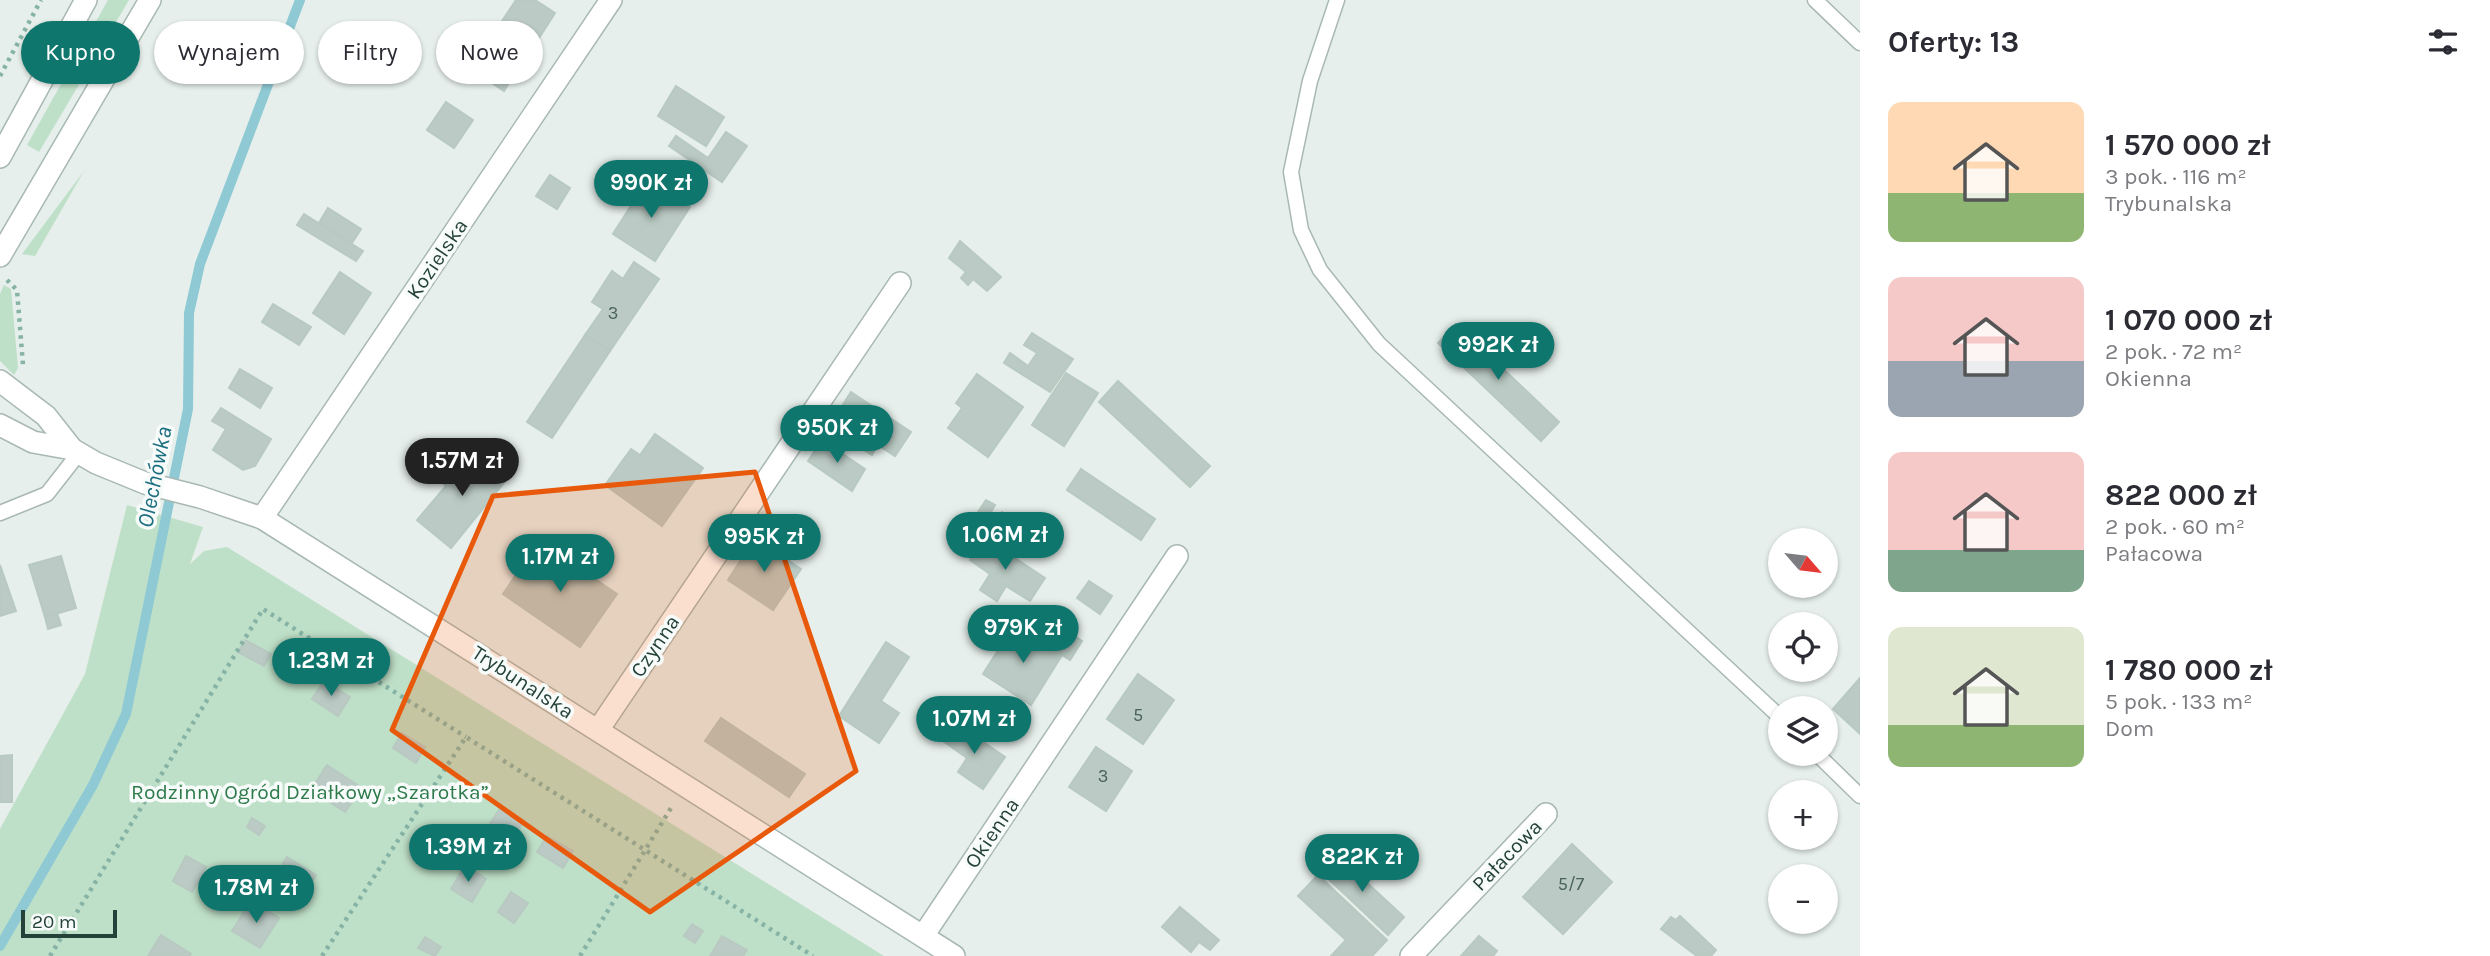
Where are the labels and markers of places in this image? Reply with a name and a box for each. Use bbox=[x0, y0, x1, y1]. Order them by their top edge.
pin: 990K zł bbox=[586, 160, 716, 220]
pin: 992K zł bbox=[1433, 322, 1563, 382]
pin: 950K zł bbox=[772, 406, 902, 465]
pin: 1.57M zł bbox=[390, 438, 534, 498]
pin: 1.06M zł bbox=[933, 512, 1077, 572]
pin: 995K zł bbox=[699, 514, 829, 574]
pin: 1.17M zł bbox=[488, 534, 632, 594]
pin: 979K zł bbox=[958, 606, 1088, 665]
pin: 1.23M zł bbox=[259, 638, 403, 698]
pin: 1.07M zł bbox=[902, 696, 1046, 756]
pin: 1.39M zł bbox=[396, 824, 540, 884]
pin: 822K zł bbox=[1297, 834, 1427, 894]
pin: 1.78M zł bbox=[184, 866, 328, 925]

